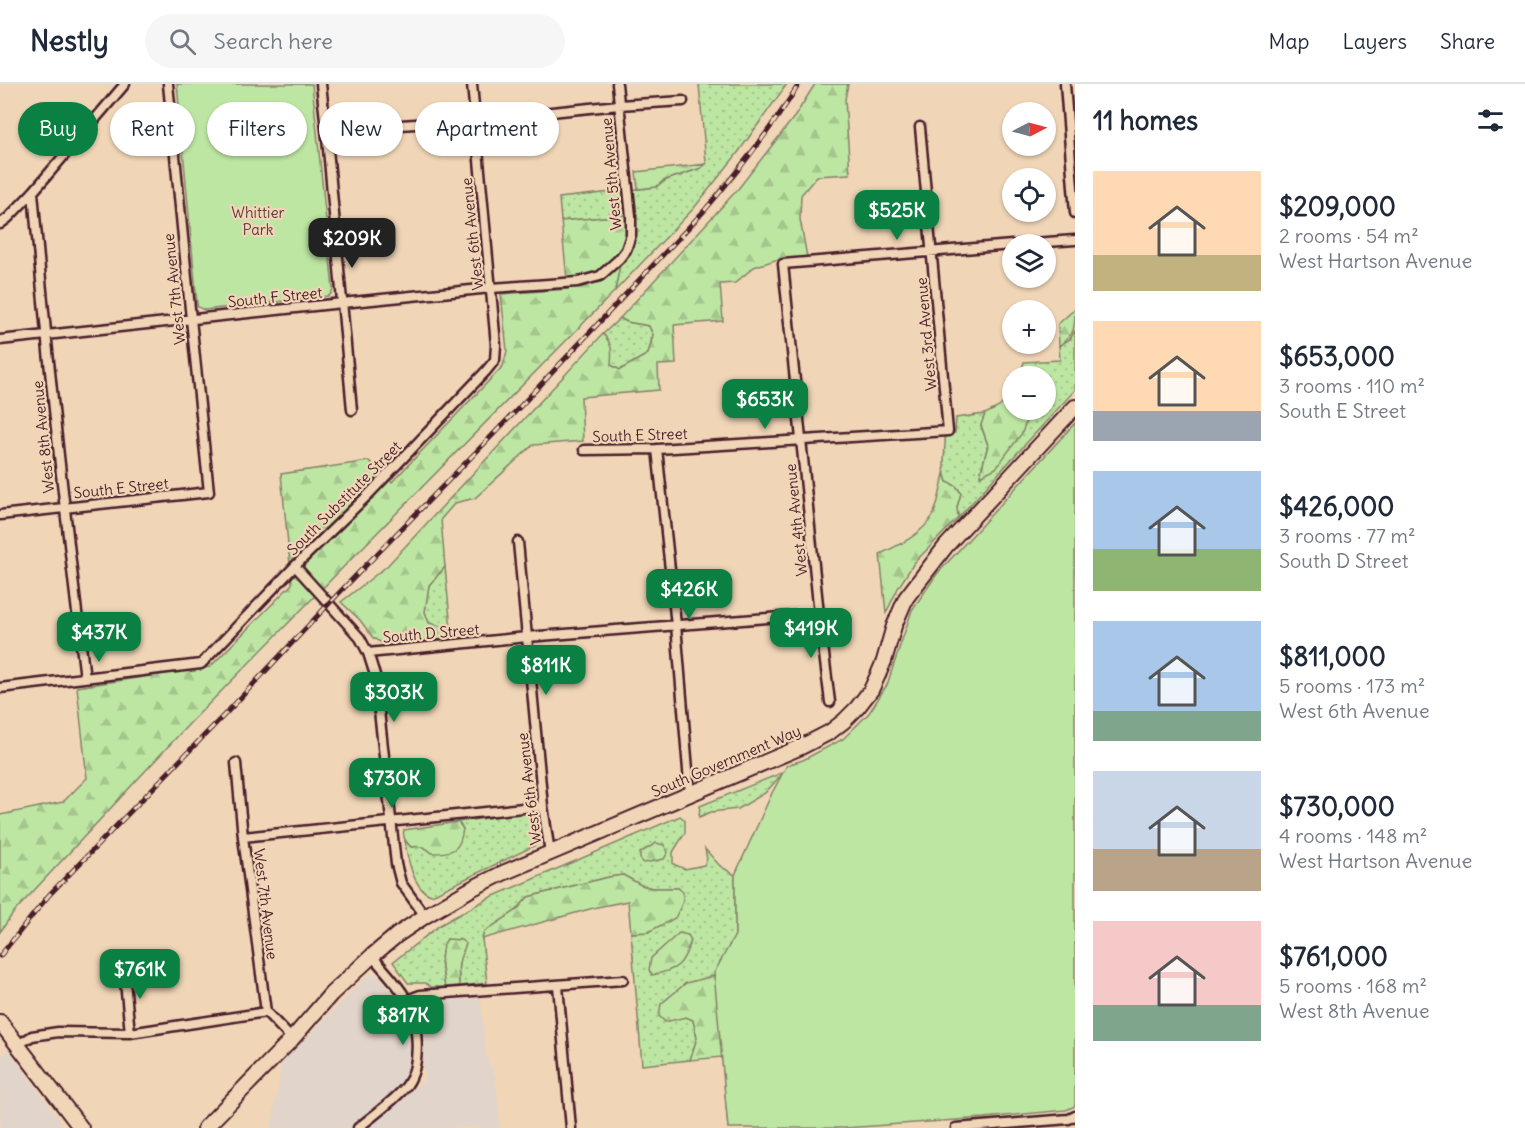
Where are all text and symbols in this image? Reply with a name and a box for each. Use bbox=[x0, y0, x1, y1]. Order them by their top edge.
search box bbox=[145, 14, 565, 68]
text: Nestly bbox=[30, 23, 109, 59]
icon: search bbox=[166, 25, 199, 58]
text: Search here bbox=[214, 27, 333, 55]
text: Map bbox=[1269, 28, 1309, 55]
text: Layers bbox=[1342, 28, 1407, 55]
text: Share bbox=[1440, 28, 1495, 55]
chip: Buy bbox=[18, 102, 98, 156]
chip: Rent bbox=[110, 102, 195, 156]
chip: Filters bbox=[207, 102, 307, 156]
chip: New bbox=[319, 102, 403, 156]
chip: Apartment bbox=[415, 102, 559, 156]
north arrow bbox=[1002, 102, 1056, 156]
map controls bbox=[1002, 102, 1056, 420]
text: 11 homes bbox=[1093, 104, 1198, 137]
icon: filters bbox=[1474, 104, 1507, 137]
street label: West 5th Avenue bbox=[597, 117, 625, 231]
button: locate bbox=[1002, 168, 1056, 222]
street label: West 6th Avenue bbox=[457, 177, 487, 291]
pin: $525K bbox=[855, 190, 939, 241]
text: $209,000 bbox=[1279, 190, 1396, 223]
icon: home bbox=[1141, 195, 1213, 267]
text: $525K bbox=[868, 197, 926, 222]
park label: Whittier Park bbox=[231, 203, 285, 239]
pin: $209K bbox=[310, 218, 394, 269]
text: 2 rooms · 54 m² bbox=[1279, 223, 1419, 248]
text: $209K bbox=[322, 225, 382, 250]
street label: West 7th Avenue bbox=[159, 233, 189, 345]
button: layers bbox=[1002, 234, 1056, 288]
text: West Hartson Avenue bbox=[1279, 248, 1472, 273]
street label: West 3rd Avenue bbox=[912, 277, 940, 391]
street label: South F Street bbox=[227, 283, 323, 311]
button: + bbox=[1002, 300, 1056, 354]
text: $653,000 bbox=[1279, 340, 1395, 373]
icon: home bbox=[1141, 345, 1213, 417]
button: − bbox=[1002, 366, 1056, 420]
text: 3 rooms · 110 m² bbox=[1279, 373, 1425, 398]
pin: $653K bbox=[723, 379, 807, 430]
street label: West 8th Avenue bbox=[28, 380, 58, 494]
text: $653K bbox=[736, 386, 794, 411]
text: South E Street bbox=[1279, 398, 1406, 423]
street label: South E Street bbox=[592, 424, 688, 446]
street label: South Substitute Street bbox=[283, 437, 405, 559]
street label: West 4th Avenue bbox=[781, 463, 811, 577]
street label: South E Street bbox=[73, 474, 169, 502]
text: $426,000 bbox=[1279, 490, 1394, 523]
icon: home bbox=[1141, 495, 1213, 567]
text: 3 rooms · 77 m² bbox=[1279, 523, 1416, 548]
text: South D Street bbox=[1279, 548, 1408, 573]
pin: $426K bbox=[647, 569, 731, 620]
text: $426K bbox=[660, 576, 718, 601]
pin: $419K bbox=[769, 608, 853, 659]
pin: $437K bbox=[57, 612, 141, 663]
text: $419K bbox=[784, 615, 838, 640]
text: $437K bbox=[71, 619, 127, 644]
street label: South D Street bbox=[382, 619, 480, 647]
text: $811,000 bbox=[1279, 640, 1386, 673]
pin: $811K bbox=[504, 645, 588, 696]
icon: home bbox=[1141, 645, 1213, 717]
text: $811K bbox=[521, 652, 571, 677]
pin: $303K bbox=[352, 672, 436, 723]
text: 5 rooms · 173 m² bbox=[1279, 673, 1425, 698]
text: $303K bbox=[364, 679, 424, 704]
text: West 6th Avenue bbox=[1279, 698, 1429, 723]
street label: South Government Way bbox=[648, 721, 804, 801]
street label: West 6th Avenue bbox=[513, 732, 545, 846]
pin: $730K bbox=[350, 758, 434, 809]
text: $730K bbox=[363, 765, 421, 790]
text: $730,000 bbox=[1279, 790, 1395, 823]
icon: home bbox=[1141, 795, 1213, 867]
text: 4 rooms · 148 m² bbox=[1279, 823, 1427, 848]
street label: West 7th Avenue bbox=[250, 847, 282, 961]
text: West Hartson Avenue bbox=[1279, 848, 1472, 873]
text: $761,000 bbox=[1279, 940, 1388, 973]
icon: home bbox=[1141, 945, 1213, 1017]
pin: $761K bbox=[98, 949, 182, 1000]
text: $761K bbox=[114, 956, 166, 981]
text: 5 rooms · 168 m² bbox=[1279, 973, 1427, 998]
pin: $817K bbox=[361, 995, 445, 1046]
text: West 8th Avenue bbox=[1279, 998, 1429, 1023]
text: $817K bbox=[377, 1002, 429, 1027]

